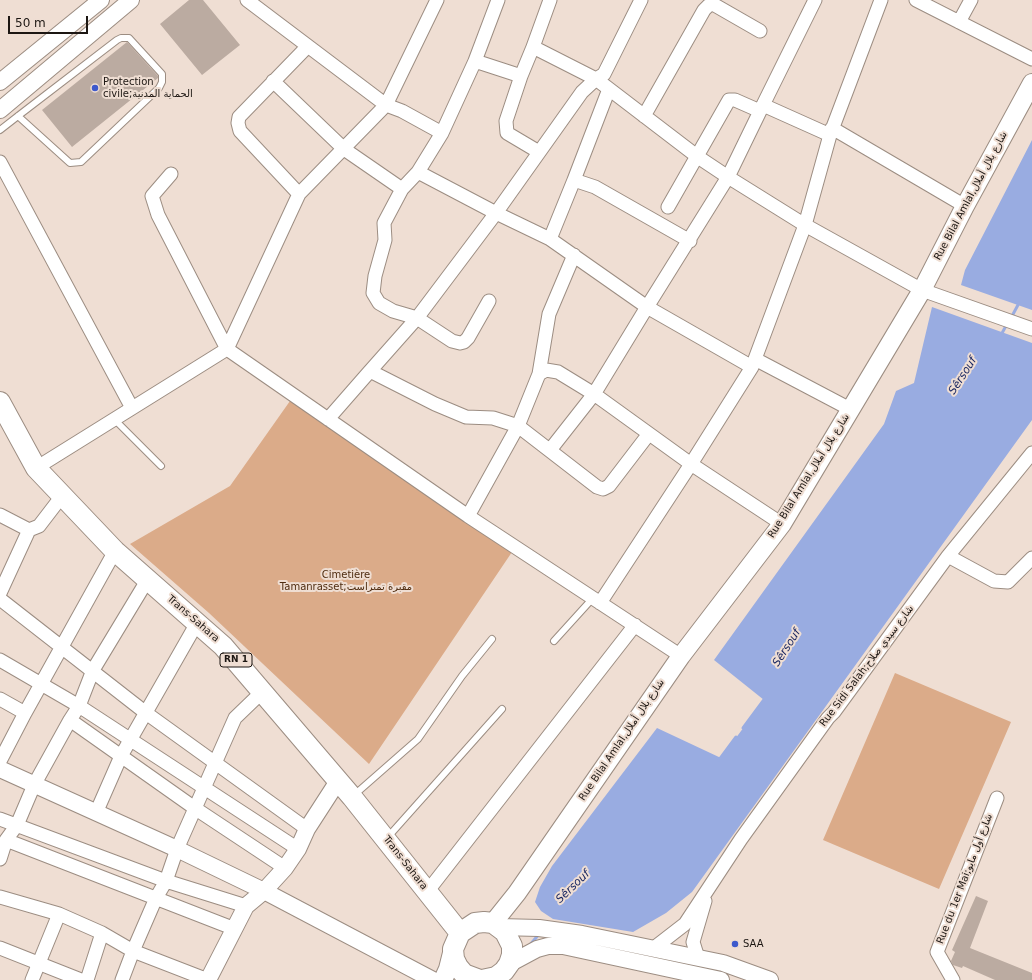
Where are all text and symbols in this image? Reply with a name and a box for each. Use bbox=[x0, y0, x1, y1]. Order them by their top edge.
scale bar bbox=[10, 8, 90, 34]
text: 50 m bbox=[15, 16, 46, 30]
place label: Protection civile;الحماية المدنية bbox=[103, 76, 193, 100]
marker: Protection civile;الحماية المدنية bbox=[90, 83, 100, 93]
street label: Rue Bilal Amlal,شارع بلال أملال bbox=[932, 130, 1010, 262]
water label: Sêrsouf bbox=[946, 355, 980, 397]
street label: Rue Bilal Amlal,شارع بلال أملال bbox=[766, 412, 852, 540]
park label: Cimetière Tamanrasset;مقبرة تمنراست bbox=[280, 569, 412, 592]
street label: Trans-Sahara bbox=[164, 593, 222, 645]
street label: Rue Sidi Salah;شارع سيدي صلاح bbox=[817, 603, 917, 729]
water label: Sêrsouf bbox=[770, 627, 804, 669]
road number: RN 1 bbox=[220, 653, 252, 667]
street label: Rue Bilal Amlal,شارع بلال أملال bbox=[577, 677, 667, 803]
street label: Rue du 1er Mai;شارع أول مايو bbox=[935, 812, 995, 946]
street label: Trans-Sahara bbox=[380, 834, 430, 892]
water label: Sêrsouf bbox=[553, 868, 593, 906]
place label: SAA bbox=[743, 938, 763, 950]
marker: SAA bbox=[730, 939, 740, 949]

